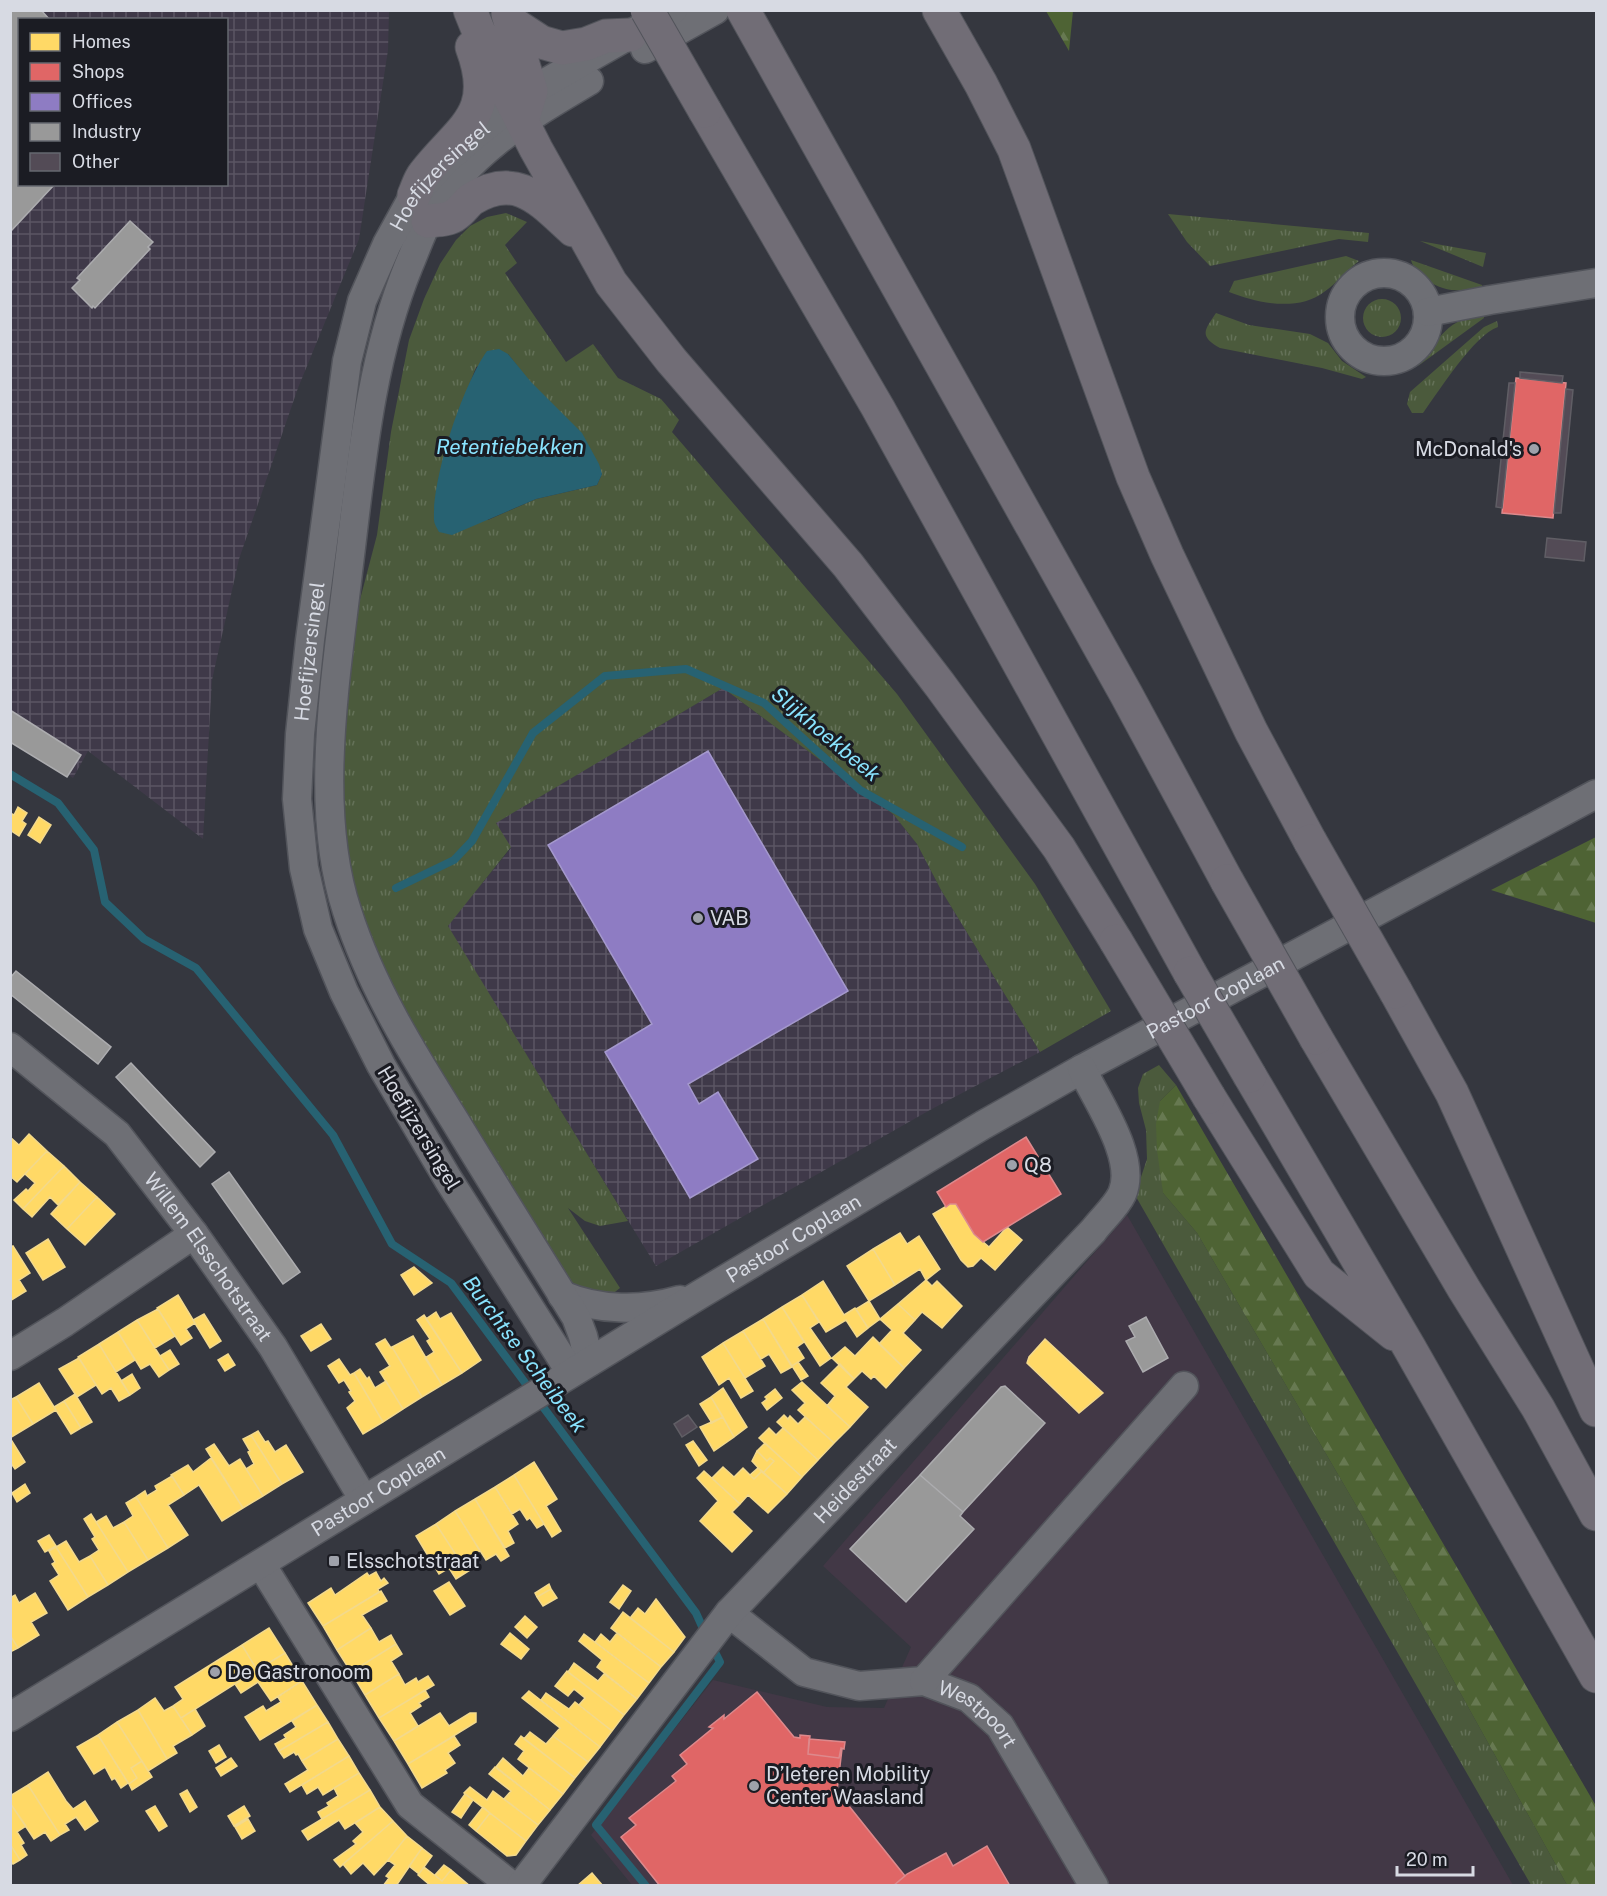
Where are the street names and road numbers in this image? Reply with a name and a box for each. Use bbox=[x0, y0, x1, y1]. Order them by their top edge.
street label: Hoefijzersingel bbox=[385, 116, 495, 235]
street label: Hoefijzersingel bbox=[289, 580, 330, 723]
street label: Pastoor Coplaan bbox=[1142, 951, 1288, 1044]
street label: Hoefijzersingel bbox=[373, 1062, 465, 1194]
street label: Willem Elsschotstraat bbox=[139, 1168, 277, 1346]
street label: Pastoor Coplaan bbox=[722, 1189, 865, 1288]
street label: Heidestraat bbox=[809, 1433, 901, 1529]
street label: Pastoor Coplaan bbox=[307, 1441, 450, 1542]
street label: Westpoort bbox=[935, 1675, 1022, 1752]

